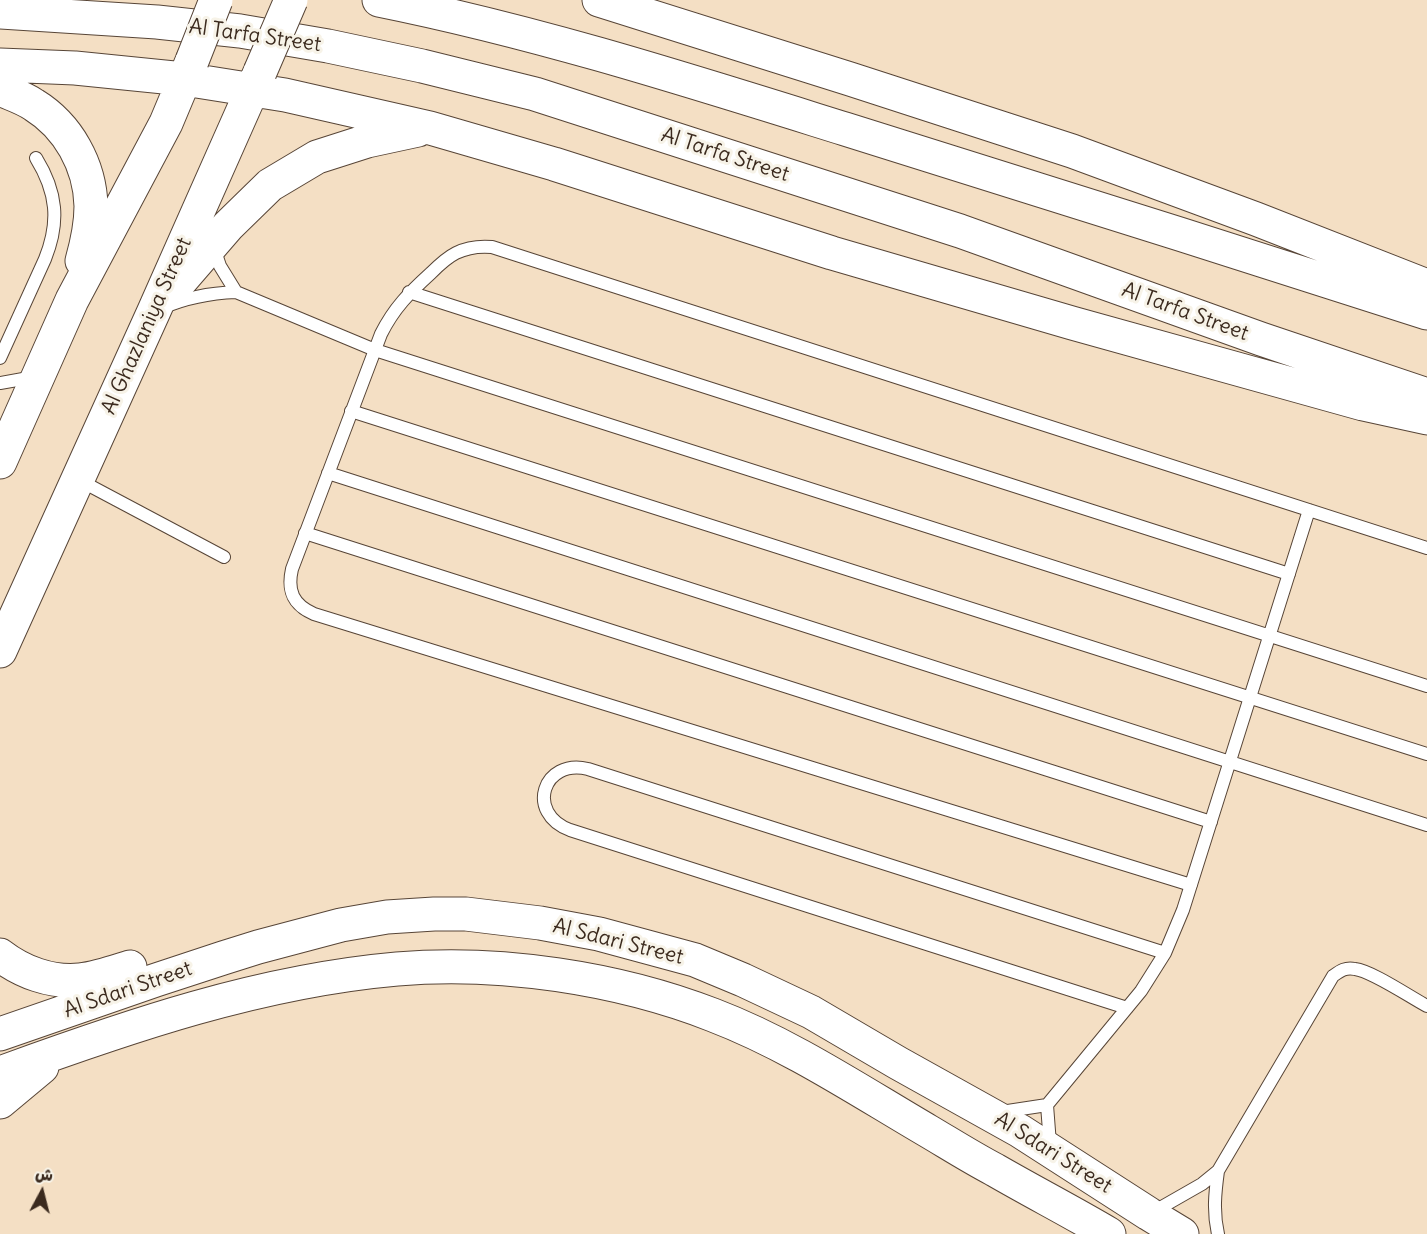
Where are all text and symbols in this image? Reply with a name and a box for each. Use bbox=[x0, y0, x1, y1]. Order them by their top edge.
street label: Al Tarfa Street bbox=[187, 14, 323, 58]
street label: Al Tarfa Street bbox=[658, 122, 792, 188]
street label: Al Ghazlaniya Street bbox=[97, 234, 197, 418]
street label: Al Tarfa Street bbox=[1118, 277, 1252, 347]
street label: Al Sdari Street bbox=[550, 914, 686, 970]
street label: Al Sdari Street bbox=[61, 956, 195, 1024]
street label: Al Sdari Street bbox=[990, 1107, 1116, 1199]
north arrow bbox=[12, 1162, 72, 1222]
text: ش bbox=[34, 1163, 54, 1185]

